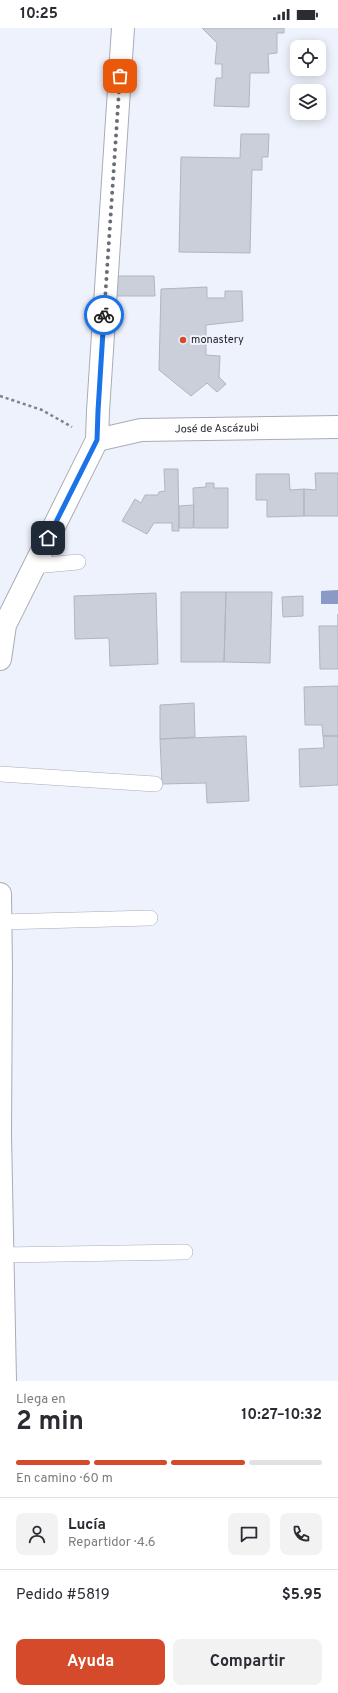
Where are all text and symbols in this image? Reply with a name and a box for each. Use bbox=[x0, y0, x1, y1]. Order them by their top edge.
text: 10:25 bbox=[20, 5, 58, 24]
map controls bbox=[290, 40, 326, 120]
button: locate bbox=[290, 40, 326, 76]
pin bbox=[103, 59, 137, 93]
icon: bag bbox=[109, 65, 131, 87]
button: layers bbox=[290, 84, 326, 120]
courier bbox=[84, 295, 124, 335]
icon: bike bbox=[93, 304, 115, 326]
place label: monastery bbox=[191, 333, 244, 347]
marker: monastery bbox=[178, 335, 188, 345]
street label: José de Ascázubi bbox=[175, 421, 259, 436]
pin bbox=[31, 521, 65, 555]
icon: home bbox=[37, 527, 59, 549]
text: Llega en bbox=[16, 1392, 66, 1408]
text: 2 min bbox=[16, 1406, 84, 1439]
text: 10:27–10:32 bbox=[241, 1406, 322, 1425]
text: En camino · 60 m bbox=[16, 1471, 113, 1487]
button: person bbox=[16, 1513, 58, 1555]
button: chat bbox=[228, 1513, 270, 1555]
button: phone bbox=[280, 1513, 322, 1555]
text: Lucía bbox=[68, 1516, 106, 1535]
text: Repartidor · 4.6 bbox=[68, 1535, 156, 1551]
text: Pedido #5819 bbox=[16, 1586, 110, 1605]
text: $5.95 bbox=[282, 1586, 322, 1605]
button: Ayuda bbox=[16, 1639, 165, 1685]
button: Compartir bbox=[173, 1639, 322, 1685]

